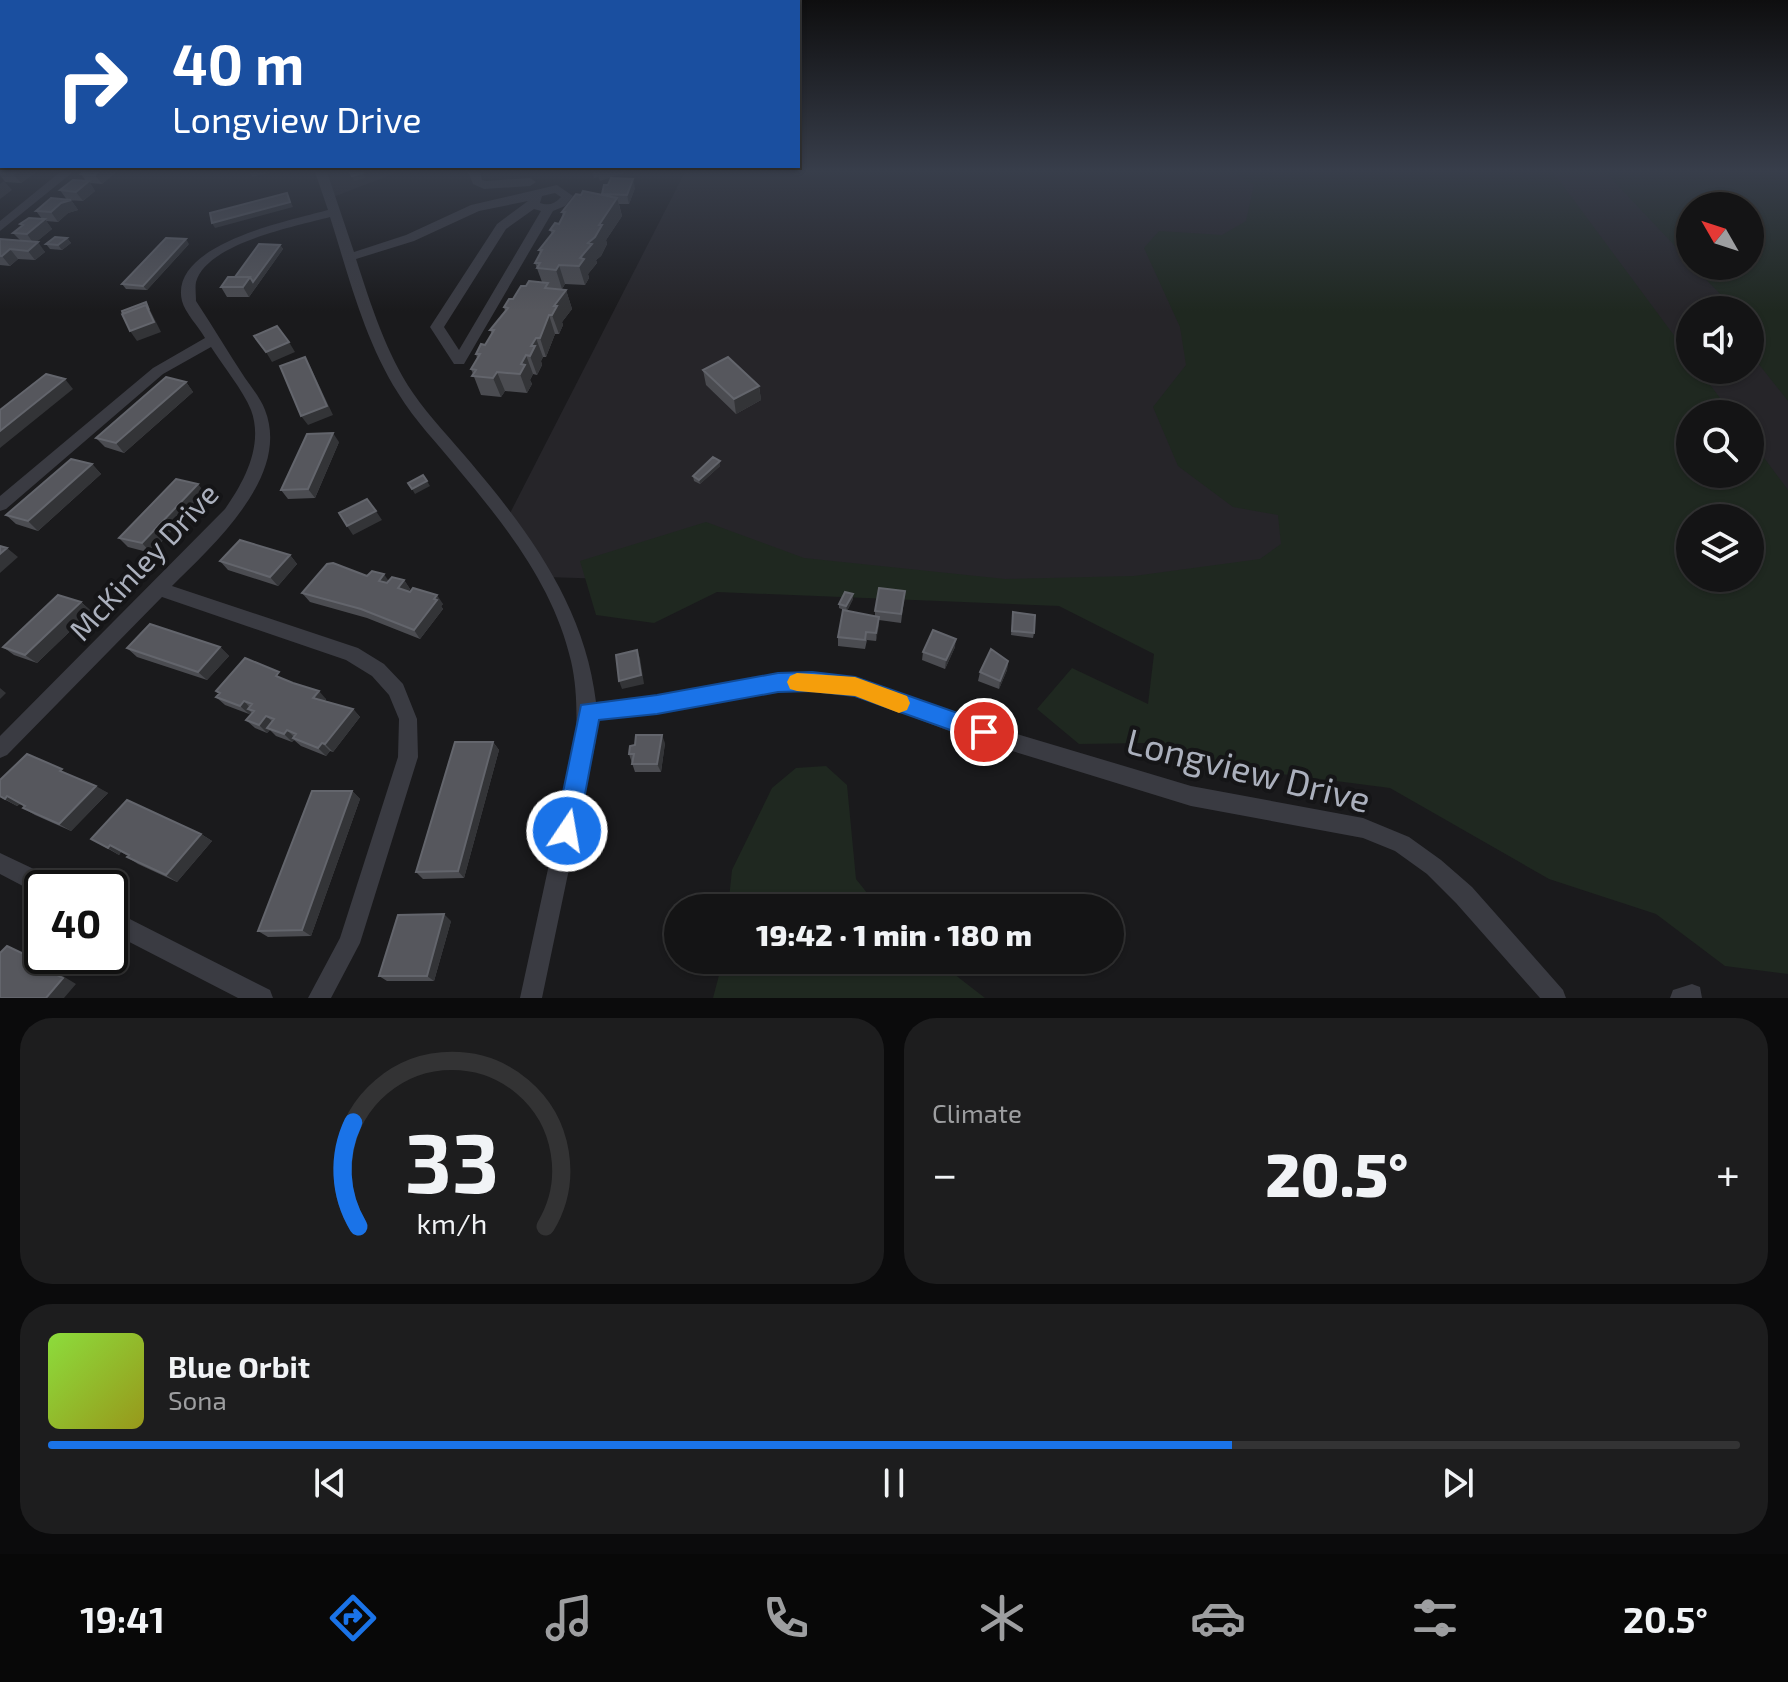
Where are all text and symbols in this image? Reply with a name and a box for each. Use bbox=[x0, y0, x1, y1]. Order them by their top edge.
text: 40 m bbox=[172, 29, 304, 96]
icon: right bbox=[40, 32, 144, 136]
text: Longview Drive bbox=[172, 97, 422, 140]
north arrow bbox=[1676, 192, 1764, 280]
map controls bbox=[1676, 192, 1764, 592]
button: sound bbox=[1676, 296, 1764, 384]
button: search bbox=[1676, 400, 1764, 488]
street label: McKinley Drive bbox=[61, 475, 225, 647]
button: layers bbox=[1676, 504, 1764, 592]
pin bbox=[950, 698, 1018, 766]
icon: arrive bbox=[962, 710, 1006, 754]
street label: Longview Drive bbox=[1123, 718, 1375, 820]
position arrow bbox=[525, 789, 609, 873]
speed limit sign: 40 bbox=[24, 870, 128, 974]
text: 19:42 · 1 min · 180 m bbox=[756, 916, 1032, 952]
text: Climate bbox=[932, 1097, 1022, 1128]
text: 33 bbox=[405, 1110, 499, 1210]
text: 20.5° bbox=[1265, 1137, 1408, 1209]
text: − bbox=[932, 1146, 958, 1199]
text: + bbox=[1716, 1146, 1740, 1199]
text: km/h bbox=[417, 1205, 487, 1240]
text: Blue Orbit bbox=[168, 1348, 310, 1384]
text: Sona bbox=[168, 1384, 227, 1415]
icon: previous bbox=[308, 1461, 352, 1505]
icon: pause bbox=[872, 1461, 916, 1505]
icon: next bbox=[1436, 1461, 1480, 1505]
icon: directions bbox=[325, 1590, 381, 1646]
icon: music bbox=[541, 1590, 597, 1646]
icon: phone bbox=[758, 1590, 814, 1646]
icon: climate bbox=[974, 1590, 1030, 1646]
icon: car bbox=[1190, 1590, 1246, 1646]
icon: filters bbox=[1407, 1590, 1463, 1646]
text: 19:41 bbox=[80, 1597, 165, 1640]
text: 20.5° bbox=[1623, 1597, 1708, 1640]

